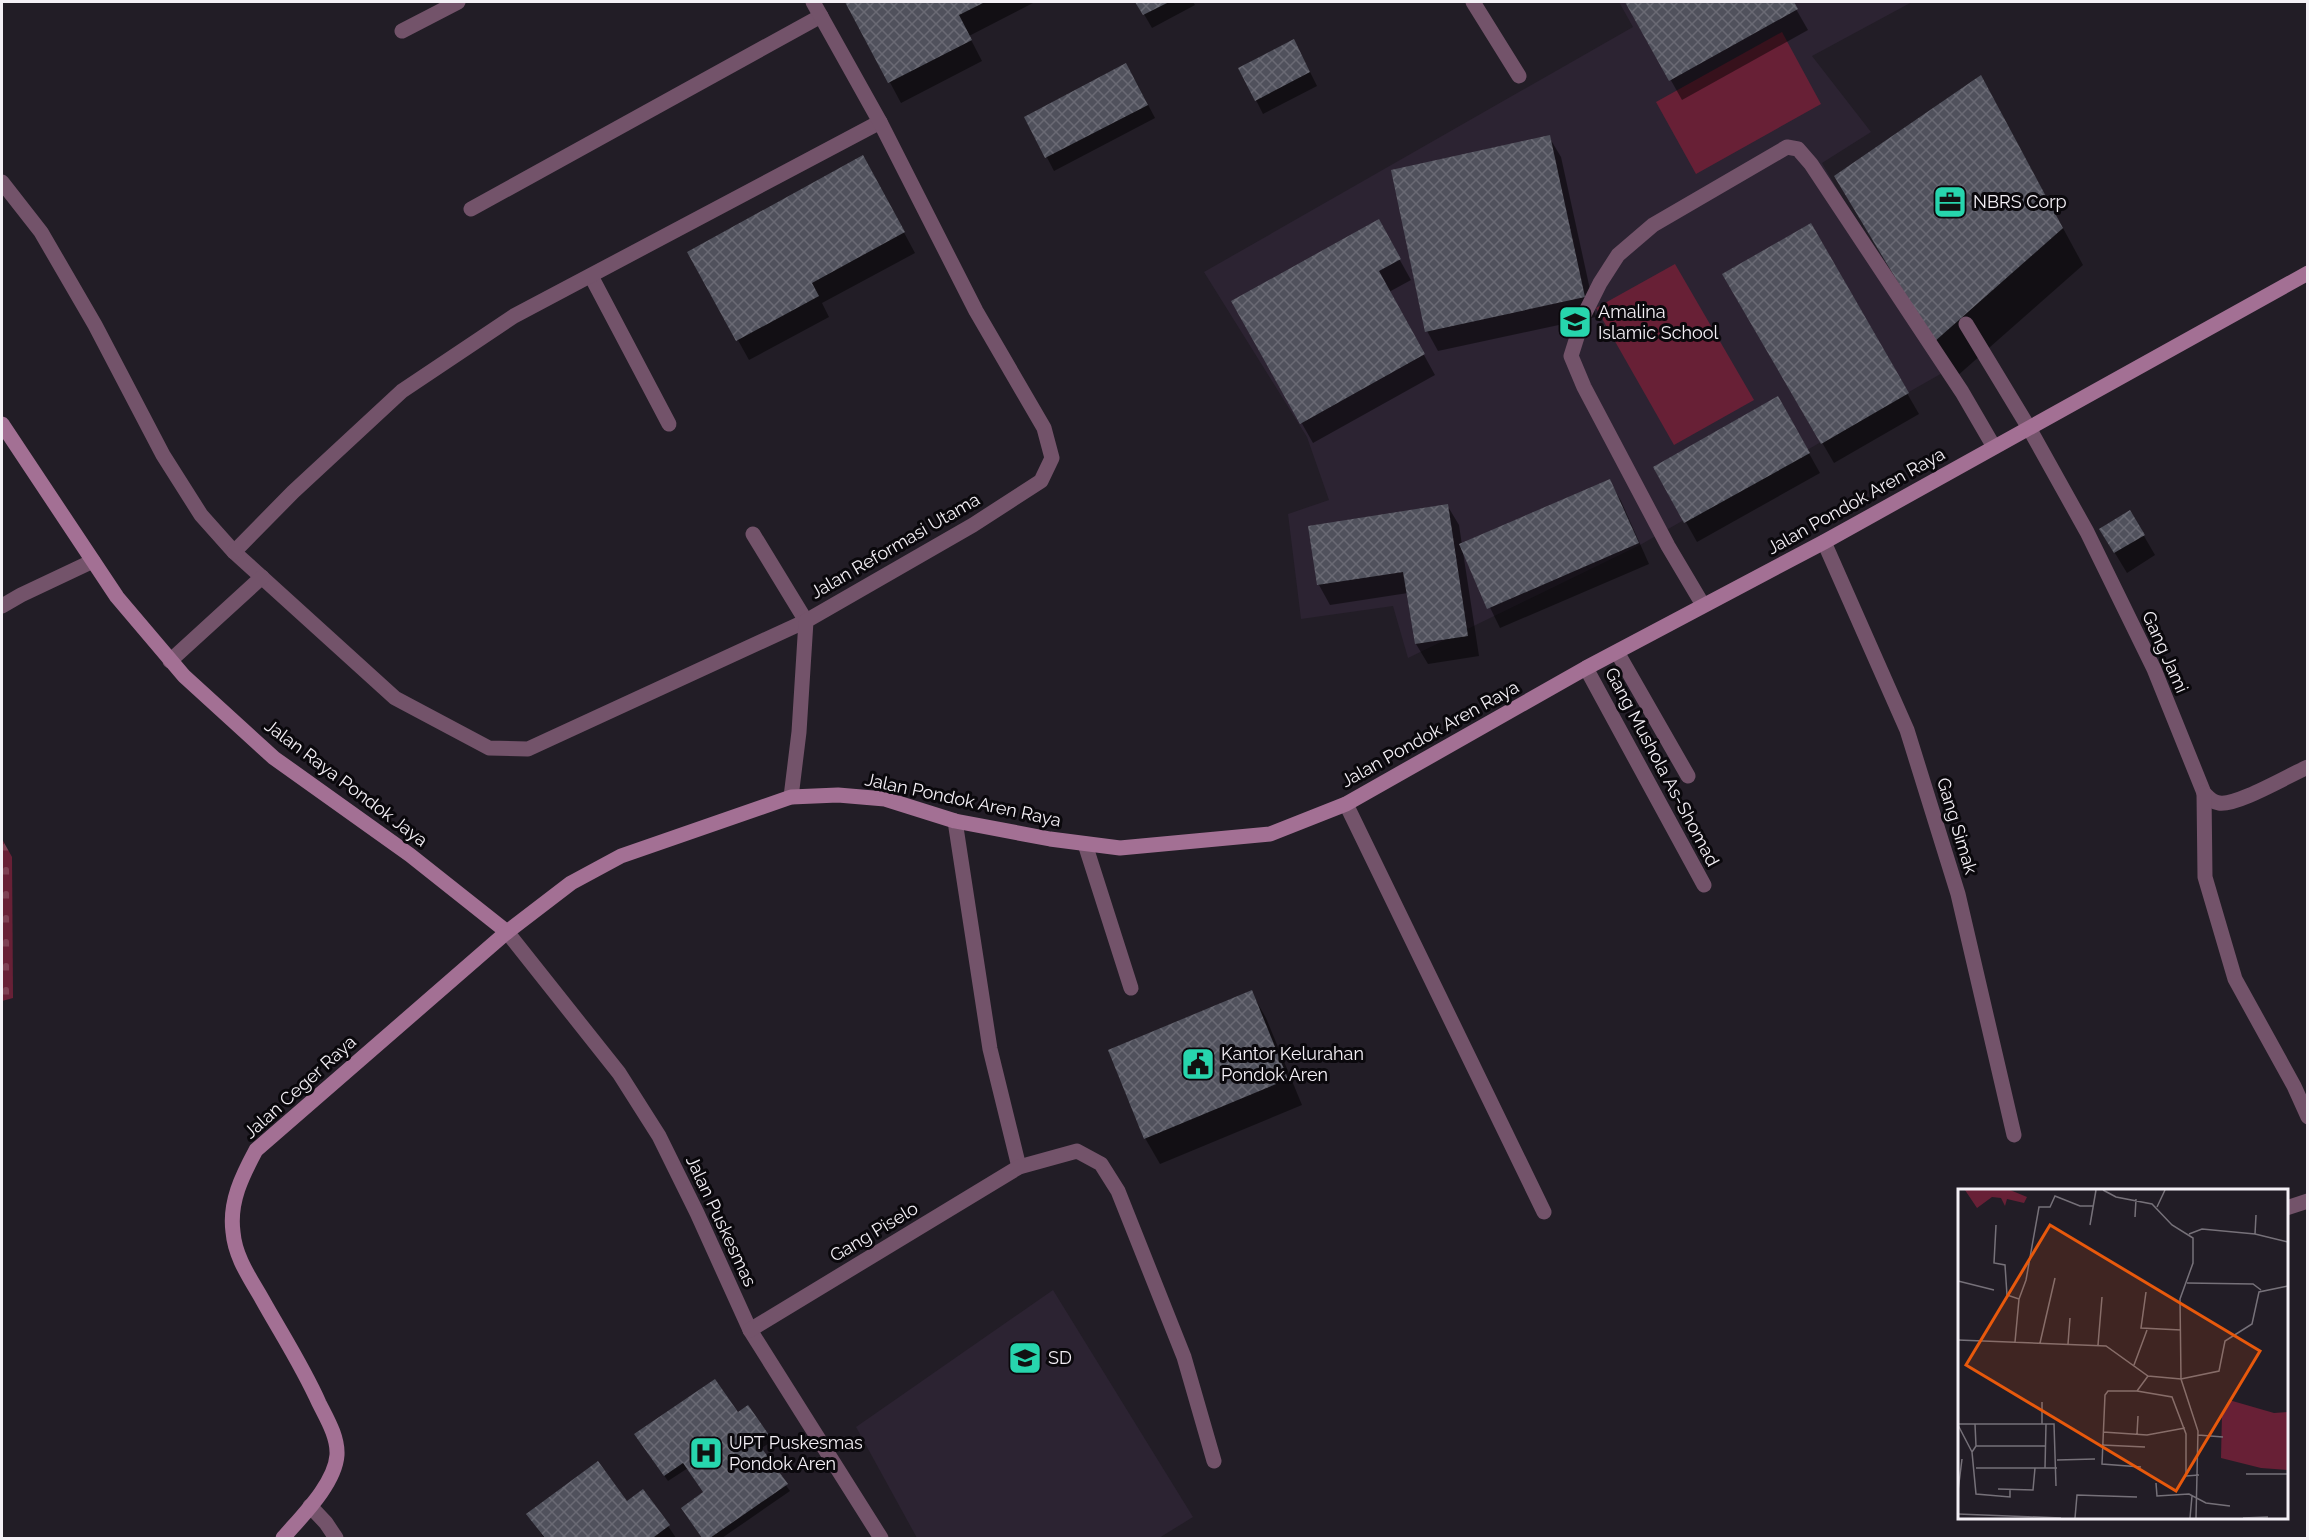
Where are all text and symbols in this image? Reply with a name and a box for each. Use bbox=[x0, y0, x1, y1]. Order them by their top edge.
office icon: NBRS Corp bbox=[1932, 184, 1968, 220]
place label: NBRS Corp bbox=[1973, 191, 2067, 212]
place label: Amalina Islamic School bbox=[1598, 301, 1718, 343]
school or university icon: Amalina Islamic School bbox=[1557, 304, 1593, 340]
street label: Jalan Pondok Aren Raya bbox=[1763, 443, 1948, 558]
street label: Jalan Reformasi Utama bbox=[806, 488, 983, 603]
street label: Gang Jami bbox=[2138, 608, 2193, 696]
street label: Gang Mushola As-Shomad bbox=[1601, 664, 1724, 870]
street label: Jalan Pondok Aren Raya bbox=[1337, 676, 1522, 791]
street label: Jalan Raya Pondok Jaya bbox=[261, 715, 432, 851]
street label: Jalan Pondok Aren Raya bbox=[863, 768, 1063, 831]
street label: Gang Simak bbox=[1933, 775, 1982, 877]
street label: Jalan Ceger Raya bbox=[239, 1031, 360, 1142]
place label: Kantor Kelurahan Pondok Aren bbox=[1221, 1043, 1364, 1085]
public building icon: Kantor Kelurahan Pondok Aren bbox=[1180, 1046, 1216, 1082]
street label: Jalan Puskesmas bbox=[682, 1152, 761, 1290]
inset map bbox=[1958, 1189, 2288, 1519]
street label: Gang Piselo bbox=[826, 1197, 922, 1266]
school or university icon: SD bbox=[1007, 1340, 1043, 1376]
place label: SD bbox=[1048, 1347, 1072, 1368]
place label: UPT Puskesmas Pondok Aren bbox=[729, 1432, 863, 1474]
hospital icon: UPT Puskesmas Pondok Aren bbox=[688, 1435, 724, 1471]

